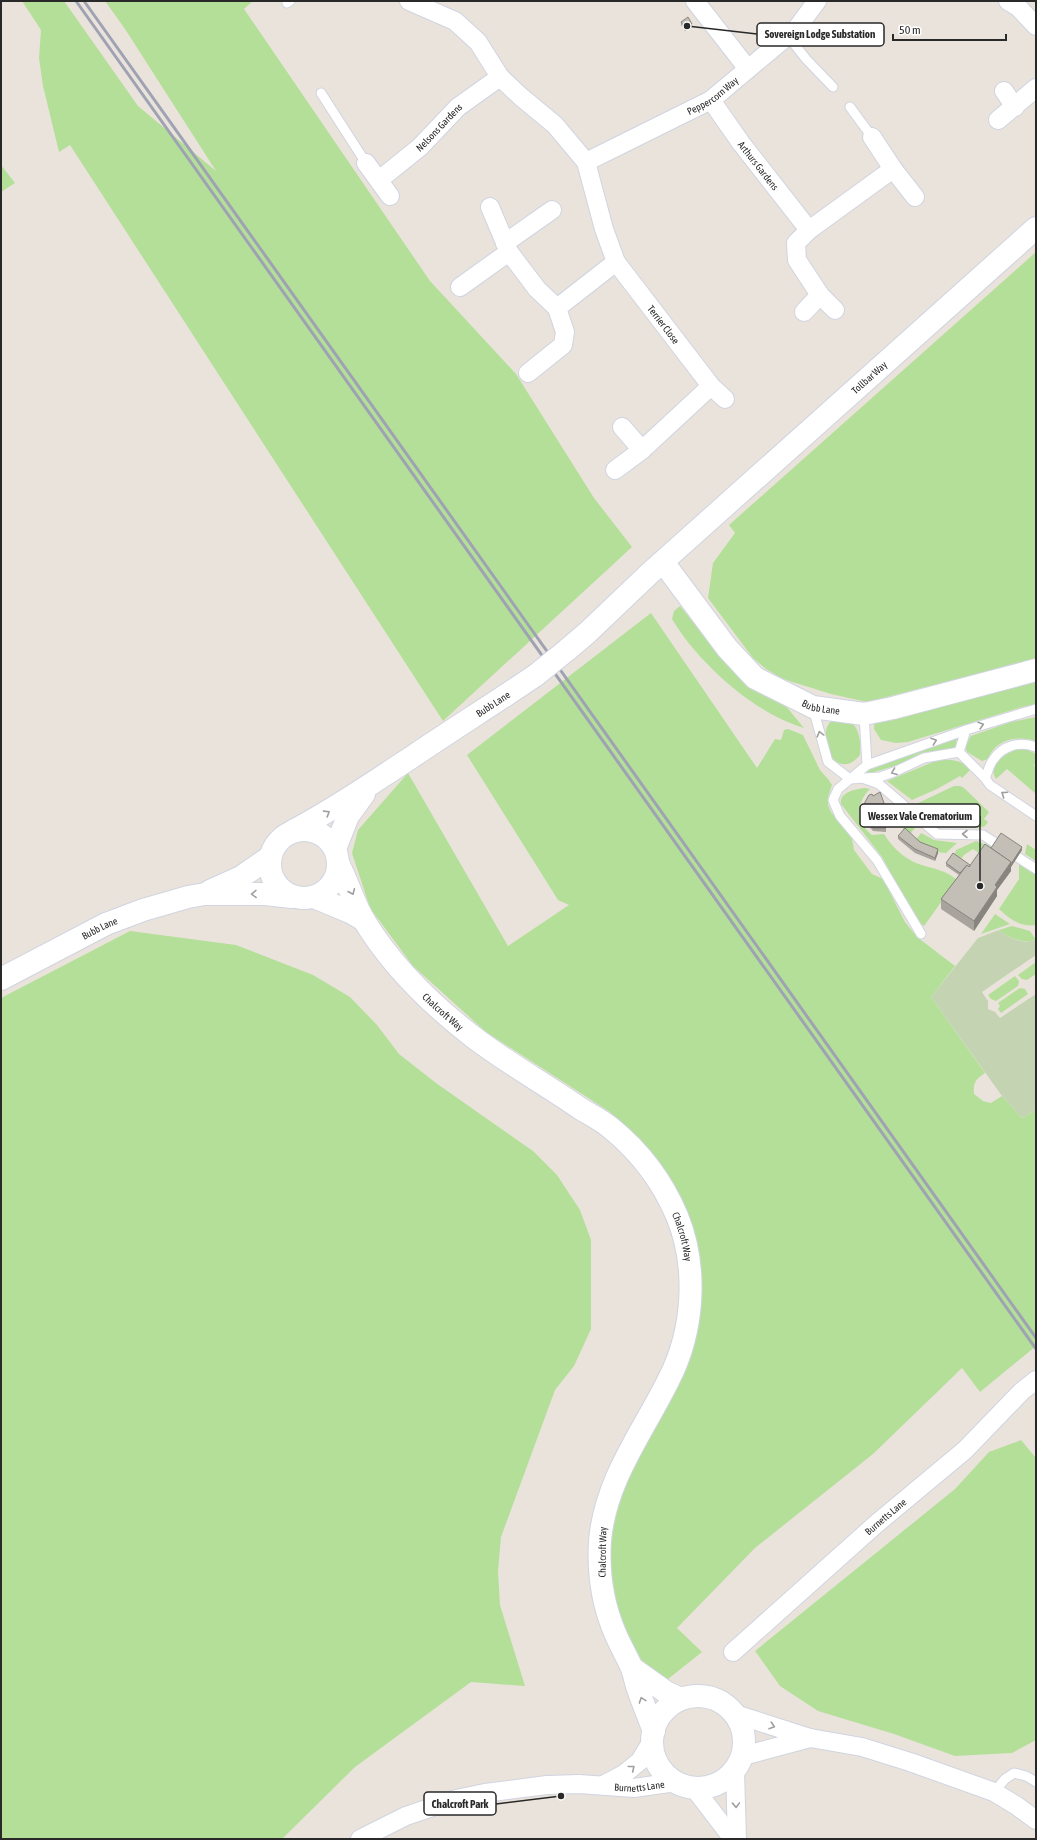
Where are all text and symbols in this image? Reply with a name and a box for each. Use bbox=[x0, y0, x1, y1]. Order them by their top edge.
scale bar bbox=[893, 16, 1006, 42]
callout: Sovereign Lodge Substation bbox=[757, 23, 884, 46]
text: 50 m bbox=[899, 23, 921, 37]
text: Sovereign Lodge Substation bbox=[765, 28, 875, 40]
street label: Peppercorn Way bbox=[685, 75, 740, 117]
street label: Nelsons Gardens bbox=[414, 101, 464, 154]
street label: Arthurs Gardens bbox=[736, 139, 781, 193]
street label: Terrier Close bbox=[645, 303, 682, 346]
street label: Tollbar Way bbox=[850, 359, 889, 396]
street label: Bubb Lane bbox=[474, 689, 513, 719]
street label: Bubb Lane bbox=[800, 697, 841, 717]
one-way arrow bbox=[977, 721, 984, 730]
one-way arrow bbox=[816, 731, 825, 738]
one-way arrow bbox=[931, 737, 938, 745]
one-way arrow bbox=[891, 767, 898, 775]
one-way arrow bbox=[1001, 792, 1008, 799]
callout: Wessex Vale Crematorium bbox=[860, 804, 980, 827]
one-way arrow bbox=[323, 810, 330, 817]
text: Wessex Vale Crematorium bbox=[867, 810, 972, 822]
one-way arrow bbox=[962, 830, 968, 838]
one-way arrow bbox=[347, 888, 355, 896]
one-way arrow bbox=[251, 890, 257, 898]
street label: Bubb Lane bbox=[80, 915, 119, 942]
street label: Chalcroft Way bbox=[420, 991, 465, 1033]
street label: Chalcroft Way bbox=[670, 1210, 694, 1262]
street label: Burnetts Lane bbox=[863, 1496, 909, 1537]
street label: Chalcroft Way bbox=[597, 1527, 608, 1577]
one-way arrow bbox=[638, 1696, 647, 1703]
one-way arrow bbox=[769, 1721, 776, 1730]
one-way arrow bbox=[627, 1765, 634, 1772]
street label: Burnetts Lane bbox=[614, 1779, 666, 1794]
callout: Chalcroft Park bbox=[424, 1792, 496, 1815]
text: Chalcroft Park bbox=[432, 1798, 489, 1810]
one-way arrow bbox=[731, 1802, 740, 1808]

